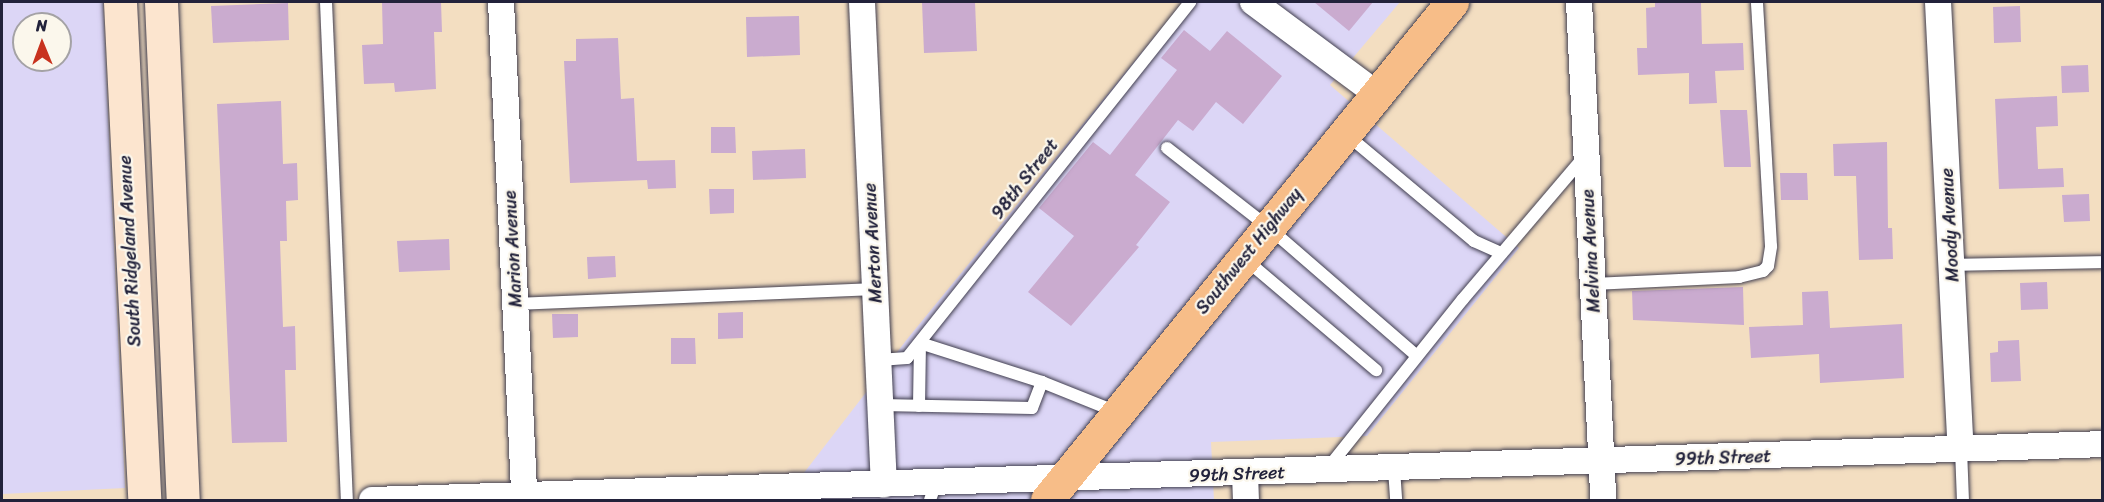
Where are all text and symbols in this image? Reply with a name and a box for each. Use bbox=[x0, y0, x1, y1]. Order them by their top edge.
text: N bbox=[36, 11, 48, 40]
north arrow bbox=[12, 12, 72, 72]
street label: 98th Street bbox=[987, 134, 1063, 224]
street label: South Ridgeland Avenue bbox=[114, 155, 146, 347]
street label: Moody Avenue bbox=[1936, 168, 1964, 282]
street label: Merton Avenue bbox=[859, 182, 887, 304]
street label: Southwest Highway bbox=[1191, 183, 1307, 319]
street label: Melvina Avenue bbox=[1577, 189, 1605, 313]
street label: Marion Avenue bbox=[499, 190, 527, 308]
street label: 99th Street bbox=[1674, 446, 1772, 470]
street label: 99th Street bbox=[1188, 462, 1286, 486]

